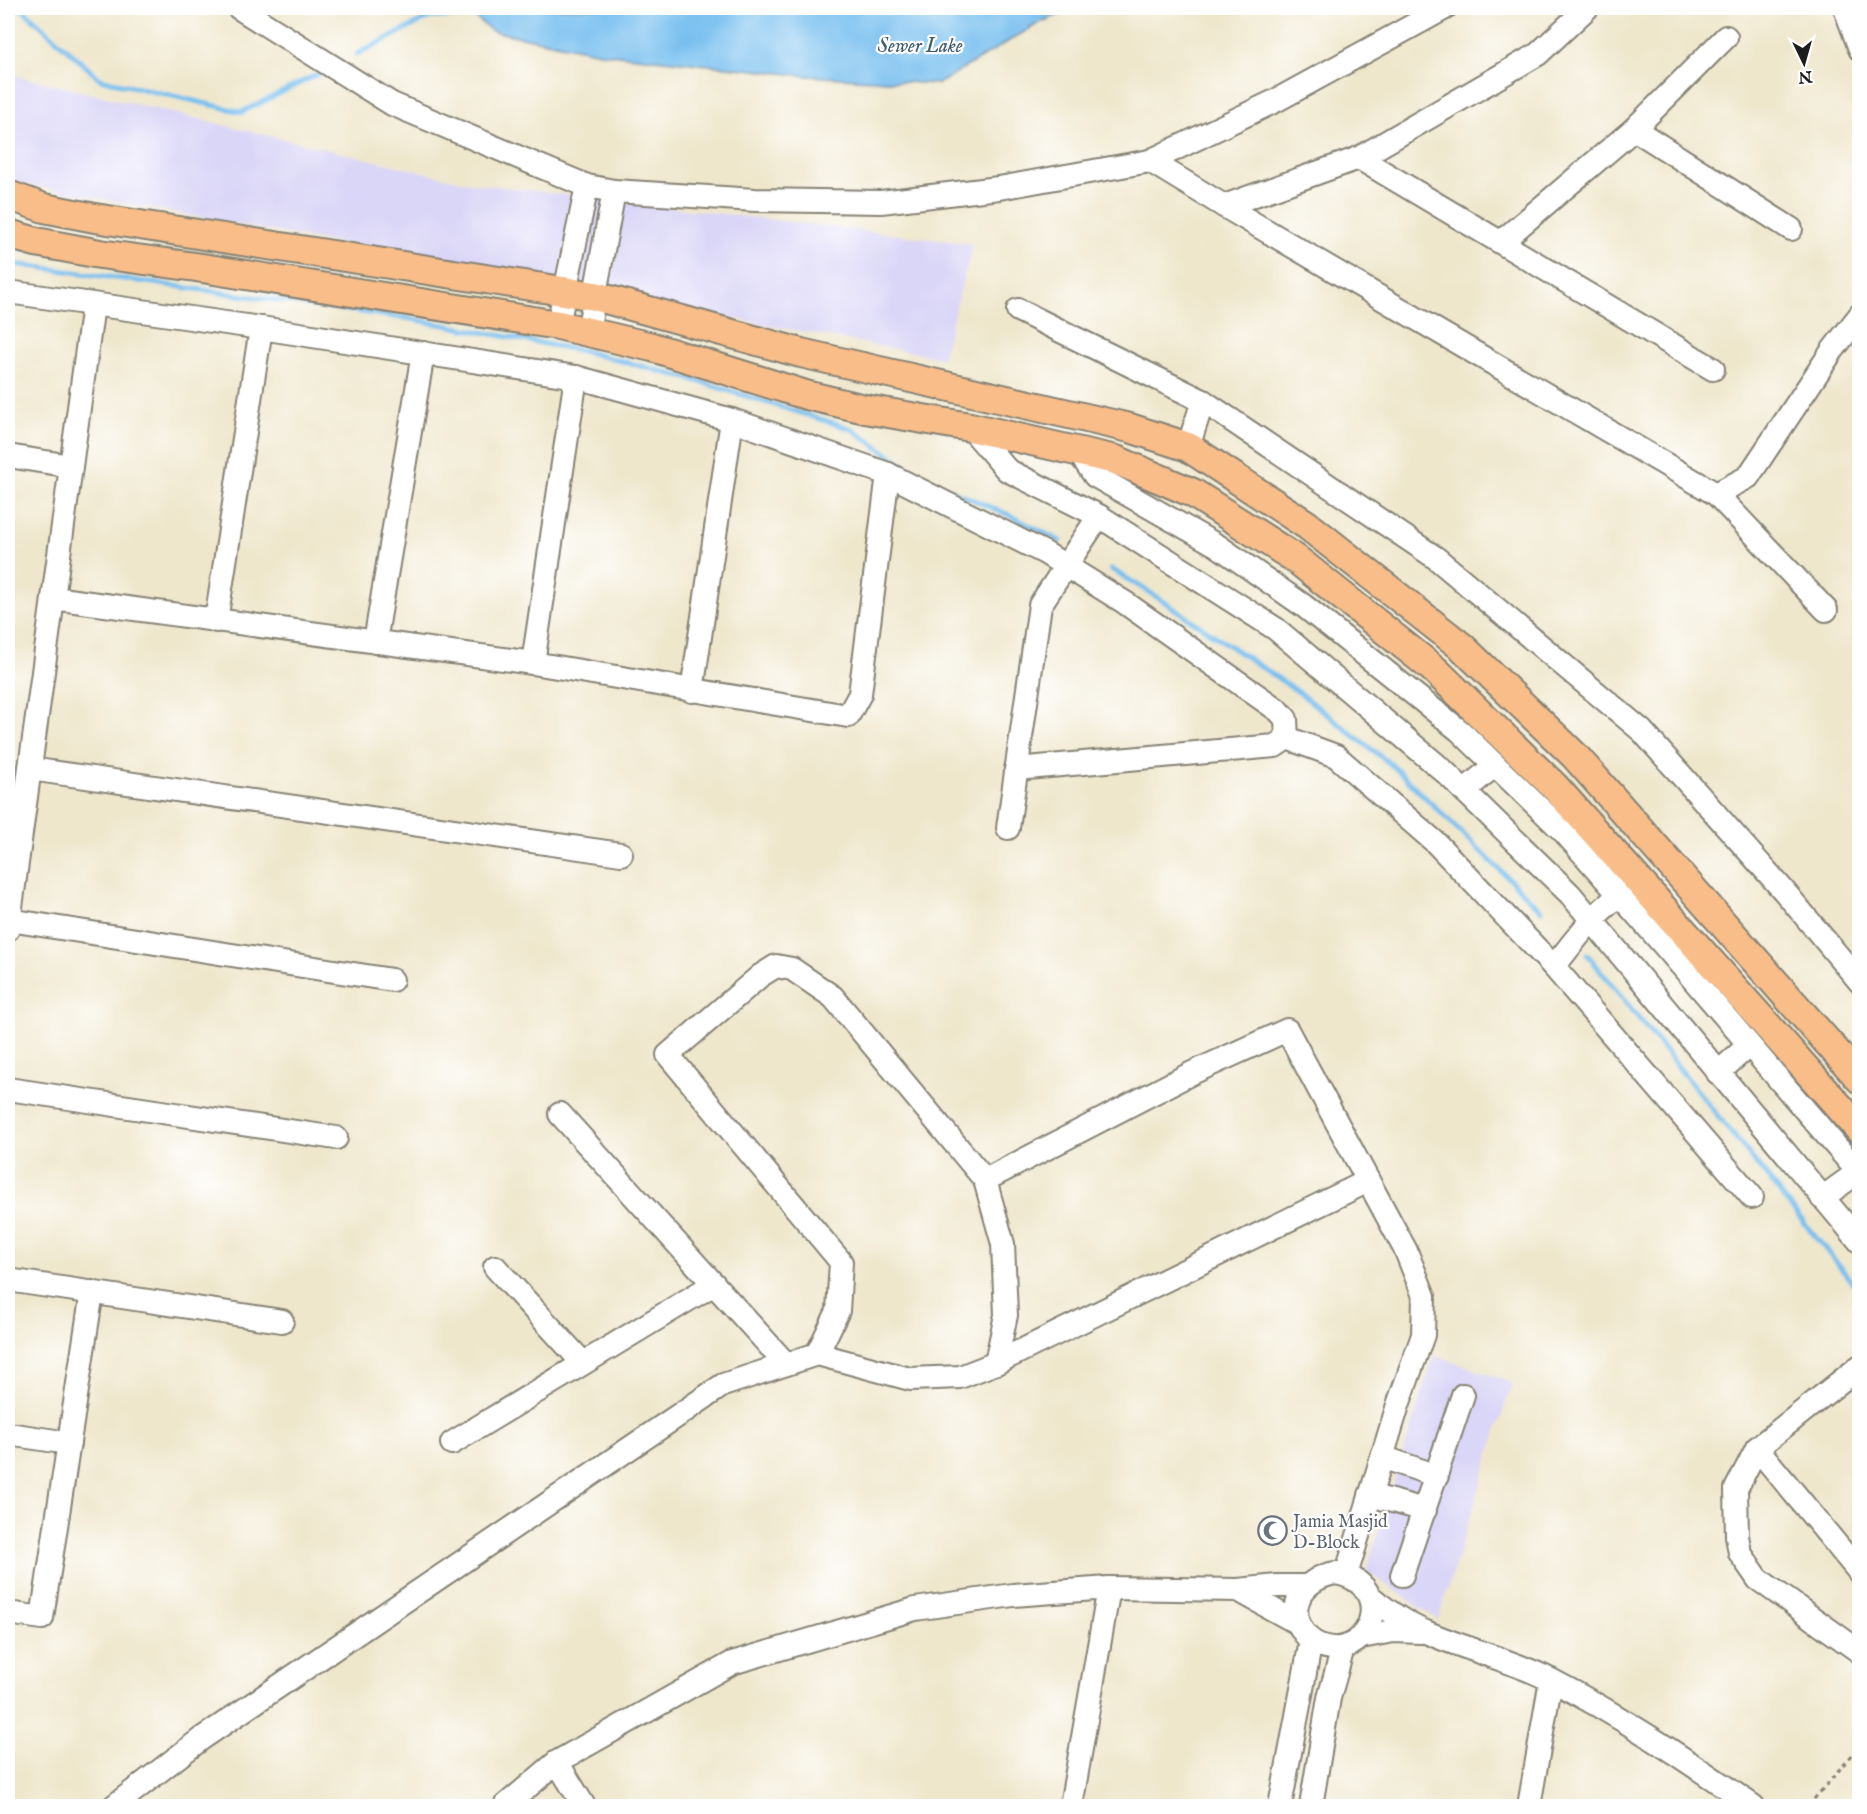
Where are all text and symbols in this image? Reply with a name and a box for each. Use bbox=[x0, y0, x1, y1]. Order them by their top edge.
north arrow bbox=[1774, 33, 1834, 93]
water label: Sewer Lake bbox=[878, 34, 963, 59]
text: N bbox=[1797, 65, 1814, 87]
place label: Jamia Masjid D-Block bbox=[1291, 1511, 1388, 1555]
mosque icon: Jamia Masjid D-Block bbox=[1256, 1515, 1288, 1547]

